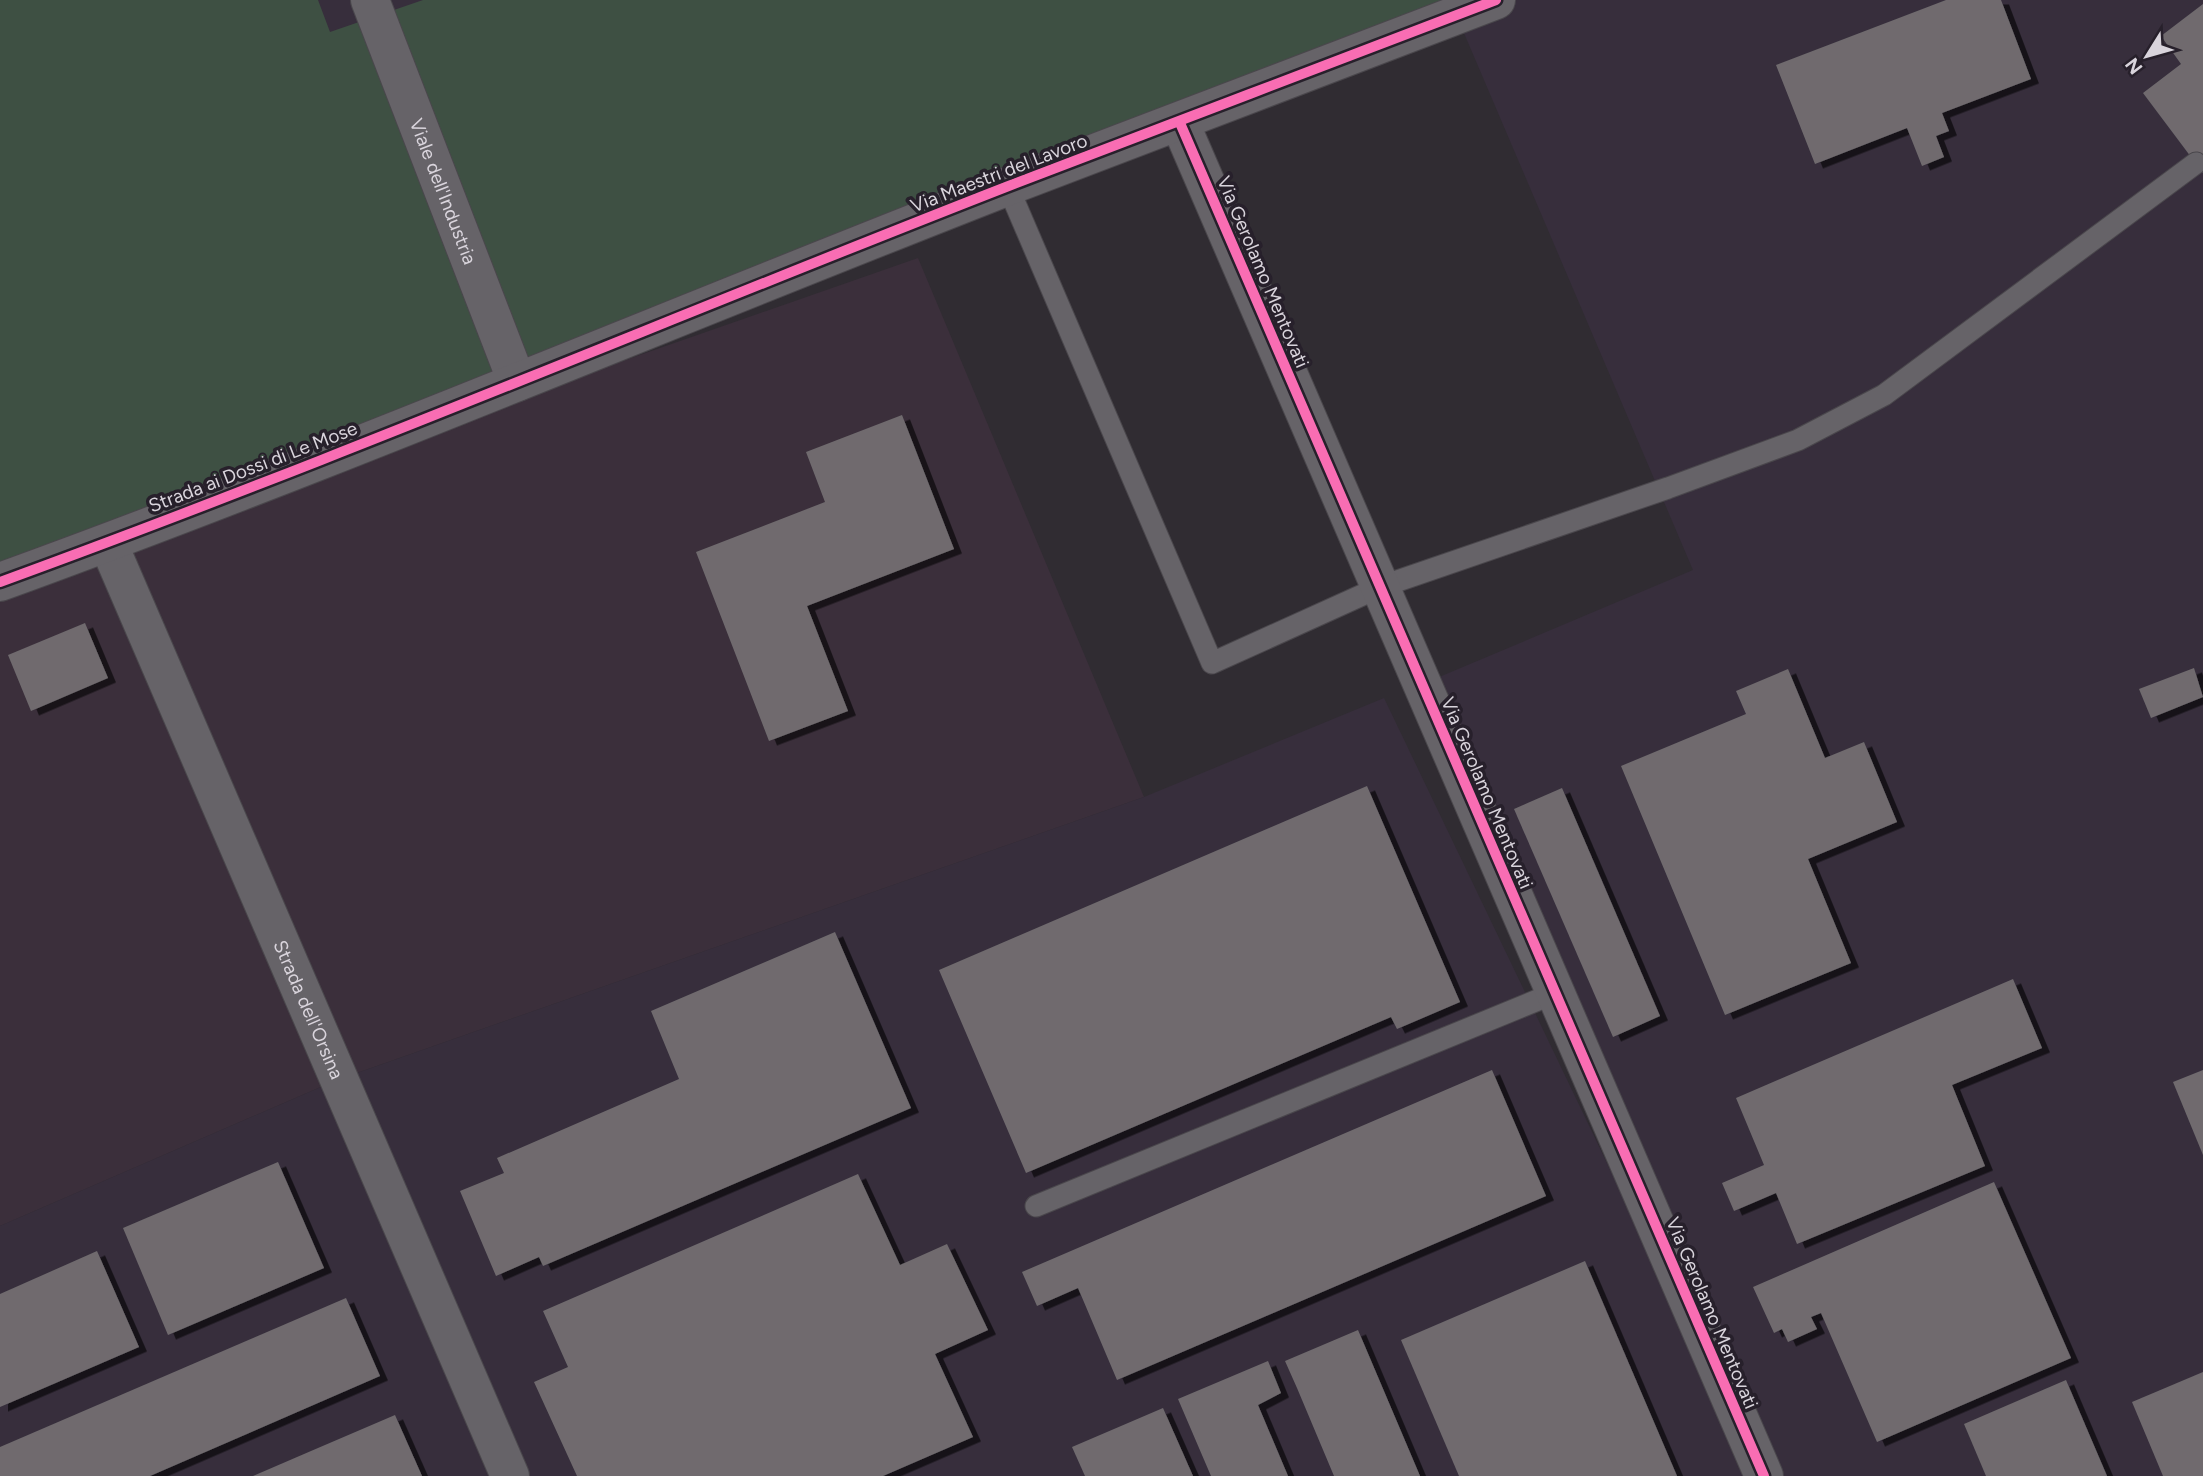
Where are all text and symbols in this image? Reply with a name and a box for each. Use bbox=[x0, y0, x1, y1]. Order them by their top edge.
north arrow bbox=[2112, 21, 2182, 91]
text: N bbox=[2120, 53, 2147, 79]
street label: Viale dell'Industria bbox=[405, 115, 482, 267]
street label: Via Maestri del Lavoro bbox=[907, 129, 1091, 217]
street label: Via Gerolamo Mentovati bbox=[1212, 173, 1314, 371]
street label: Strada ai Dossi di Le Mose bbox=[145, 417, 361, 517]
street label: Via Gerolamo Mentovati bbox=[1436, 694, 1538, 892]
street label: Strada dell'Orsina bbox=[269, 937, 349, 1083]
street label: Via Gerolamo Mentovati bbox=[1661, 1214, 1763, 1412]

